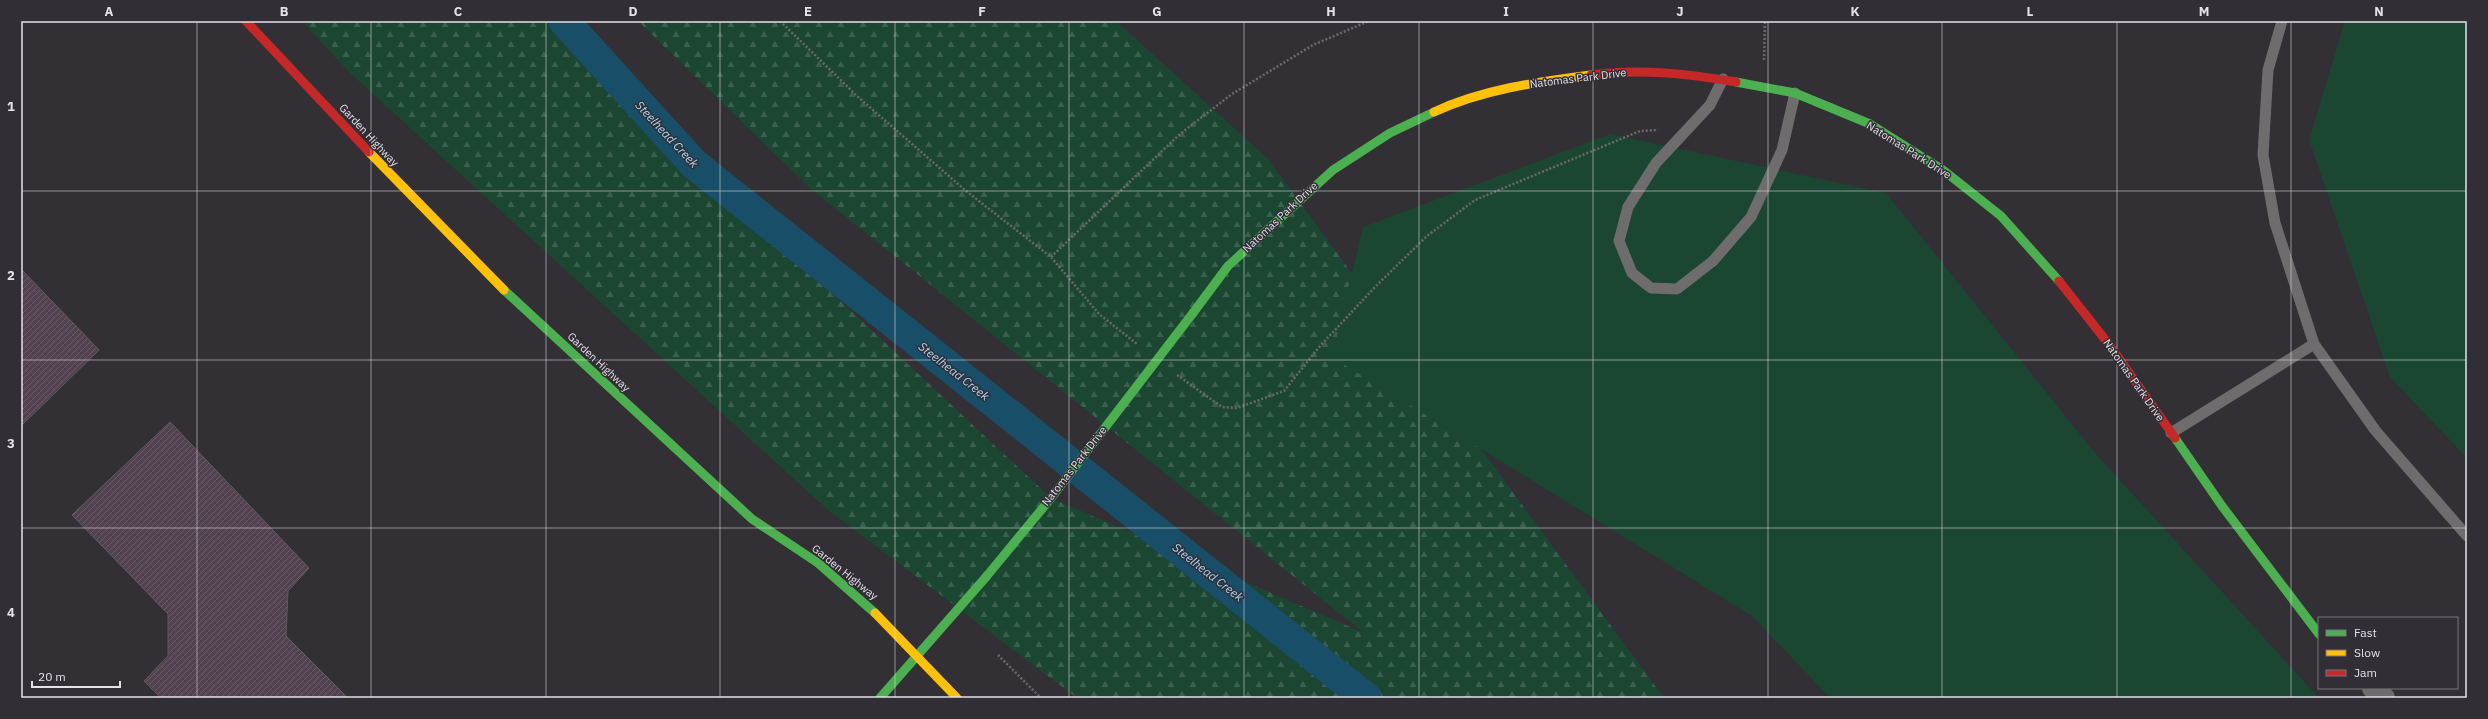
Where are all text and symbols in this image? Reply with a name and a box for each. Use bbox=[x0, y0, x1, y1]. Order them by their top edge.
text: A bbox=[105, 3, 114, 20]
text: B bbox=[280, 3, 289, 20]
text: C bbox=[454, 3, 463, 20]
text: D bbox=[628, 3, 638, 20]
text: E bbox=[804, 3, 812, 20]
text: F bbox=[978, 3, 986, 20]
text: G bbox=[1152, 3, 1162, 20]
text: H bbox=[1326, 3, 1336, 20]
text: I bbox=[1503, 3, 1509, 20]
text: J bbox=[1676, 3, 1684, 20]
text: K bbox=[1850, 3, 1860, 20]
text: L bbox=[2027, 3, 2034, 20]
text: M bbox=[2199, 3, 2209, 20]
text: N bbox=[2374, 3, 2384, 20]
street label: Natomas Park Drive bbox=[1529, 65, 1627, 91]
water label: Steelhead Creek bbox=[632, 97, 702, 171]
text: 1 bbox=[7, 98, 15, 115]
street label: Garden Highway bbox=[336, 101, 402, 170]
street label: Natomas Park Drive bbox=[1864, 118, 1954, 182]
street label: Natomas Park Drive bbox=[1240, 179, 1320, 255]
text: 2 bbox=[7, 267, 15, 284]
street label: Garden Highway bbox=[565, 329, 634, 395]
street label: Natomas Park Drive bbox=[2100, 336, 2168, 424]
water label: Steelhead Creek bbox=[916, 339, 993, 404]
street label: Natomas Park Drive bbox=[1038, 423, 1110, 509]
text: 3 bbox=[7, 435, 15, 452]
water label: Steelhead Creek bbox=[1170, 540, 1247, 605]
street label: Garden Highway bbox=[809, 541, 881, 603]
text: 4 bbox=[7, 604, 15, 621]
legend bbox=[2318, 617, 2458, 689]
text: Fast bbox=[2354, 625, 2377, 640]
text: Slow bbox=[2354, 645, 2380, 660]
scale bar bbox=[32, 663, 120, 689]
text: Jam bbox=[2354, 665, 2377, 680]
text: 20 m bbox=[38, 669, 66, 684]

